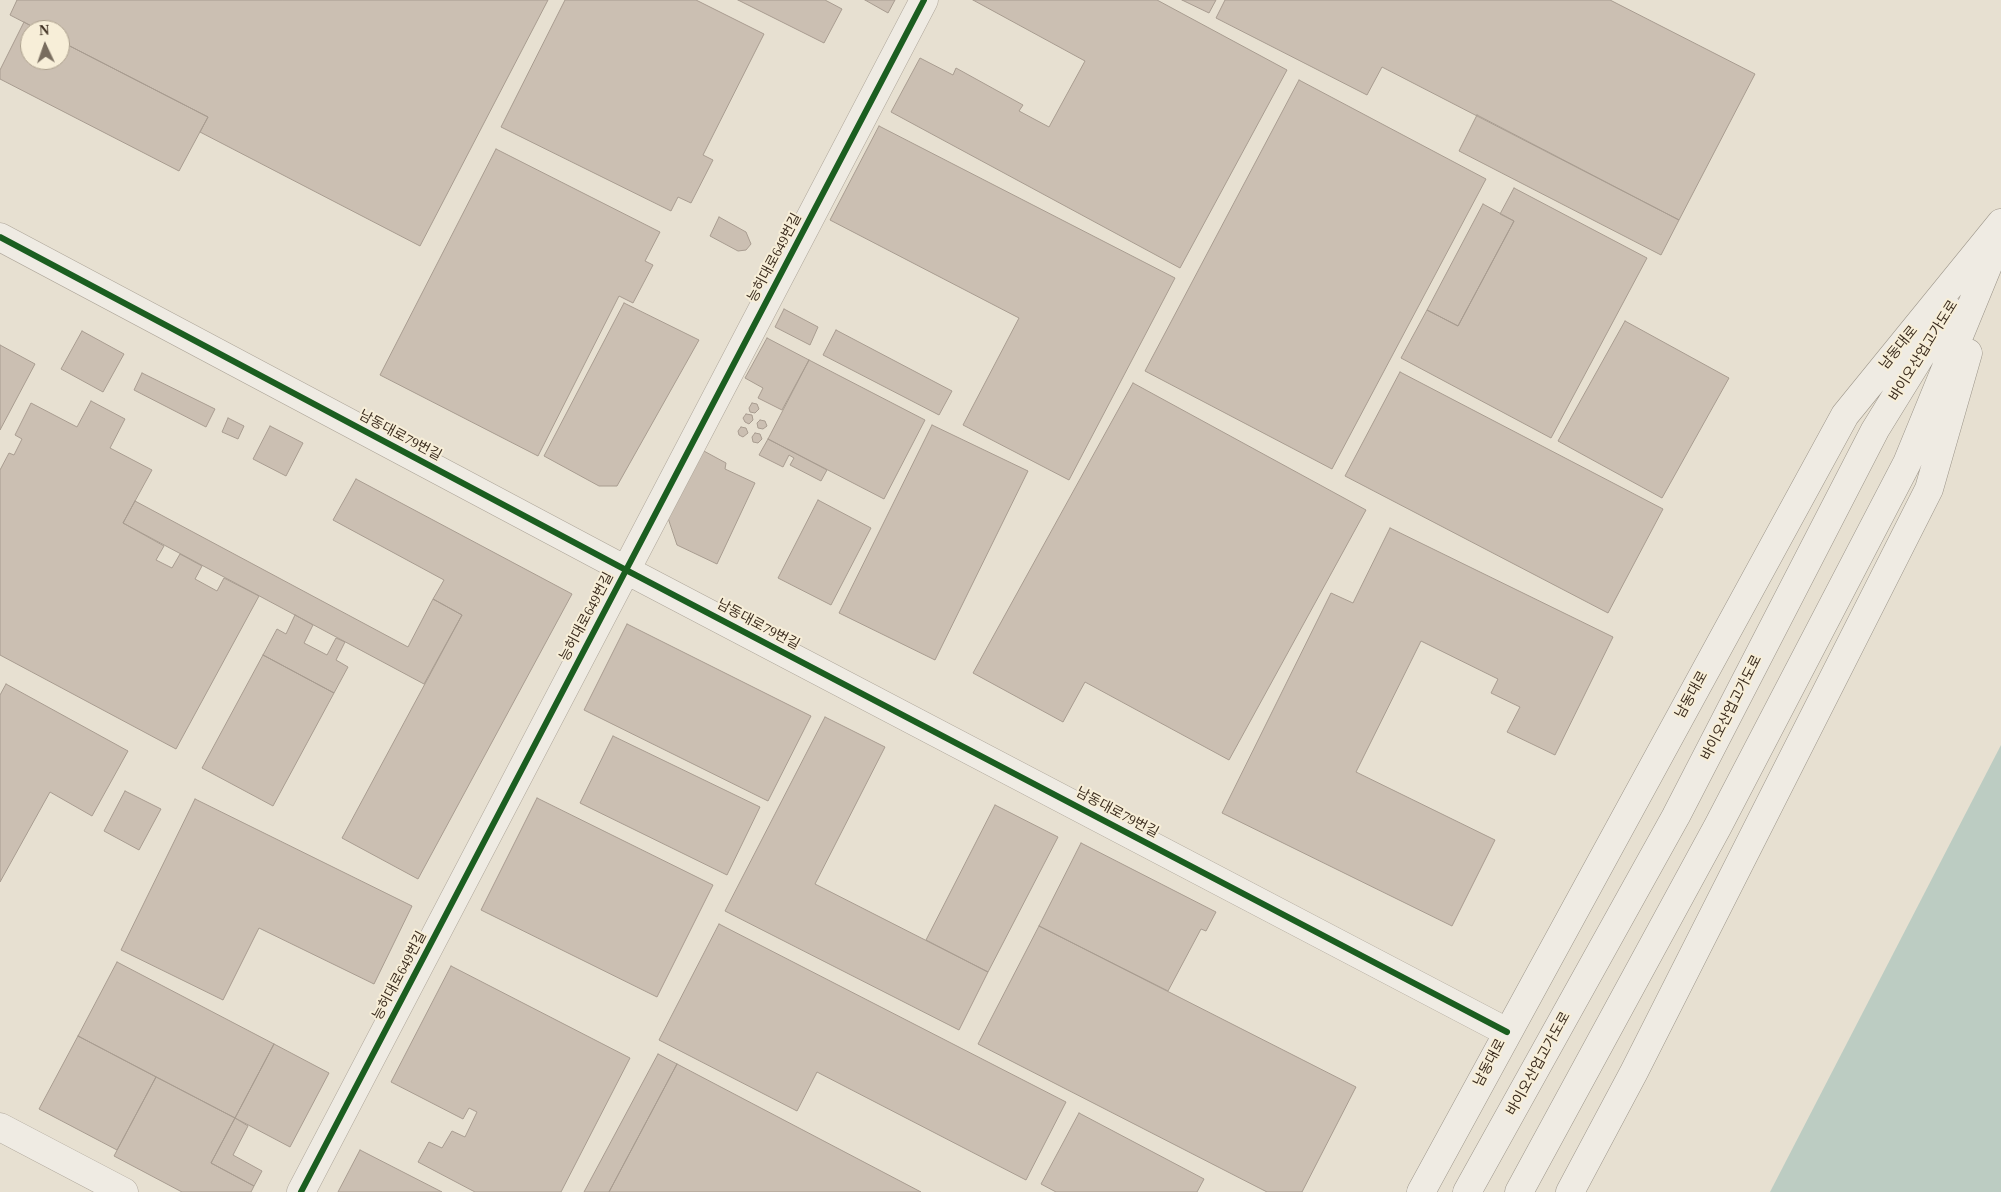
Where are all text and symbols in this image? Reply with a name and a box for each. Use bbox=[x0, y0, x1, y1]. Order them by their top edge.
north arrow bbox=[20, 20, 70, 70]
text: N bbox=[39, 23, 50, 38]
street label: 능허대로649번길 bbox=[745, 211, 805, 305]
street label: 바이오산업고가도로 bbox=[1886, 297, 1962, 405]
street label: 남동대로 bbox=[1876, 323, 1922, 373]
street label: 남동대로79번길 bbox=[356, 407, 444, 465]
street label: 능허대로649번길 bbox=[557, 570, 617, 664]
street label: 남동대로79번길 bbox=[714, 596, 802, 654]
street label: 바이오산업고가도로 bbox=[1698, 653, 1766, 763]
street label: 남동대로 bbox=[1672, 668, 1712, 722]
street label: 남동대로79번길 bbox=[1073, 784, 1161, 842]
street label: 능허대로649번길 bbox=[370, 929, 430, 1023]
street label: 바이오산업고가도로 bbox=[1504, 1009, 1574, 1119]
street label: 남동대로 bbox=[1470, 1036, 1510, 1090]

